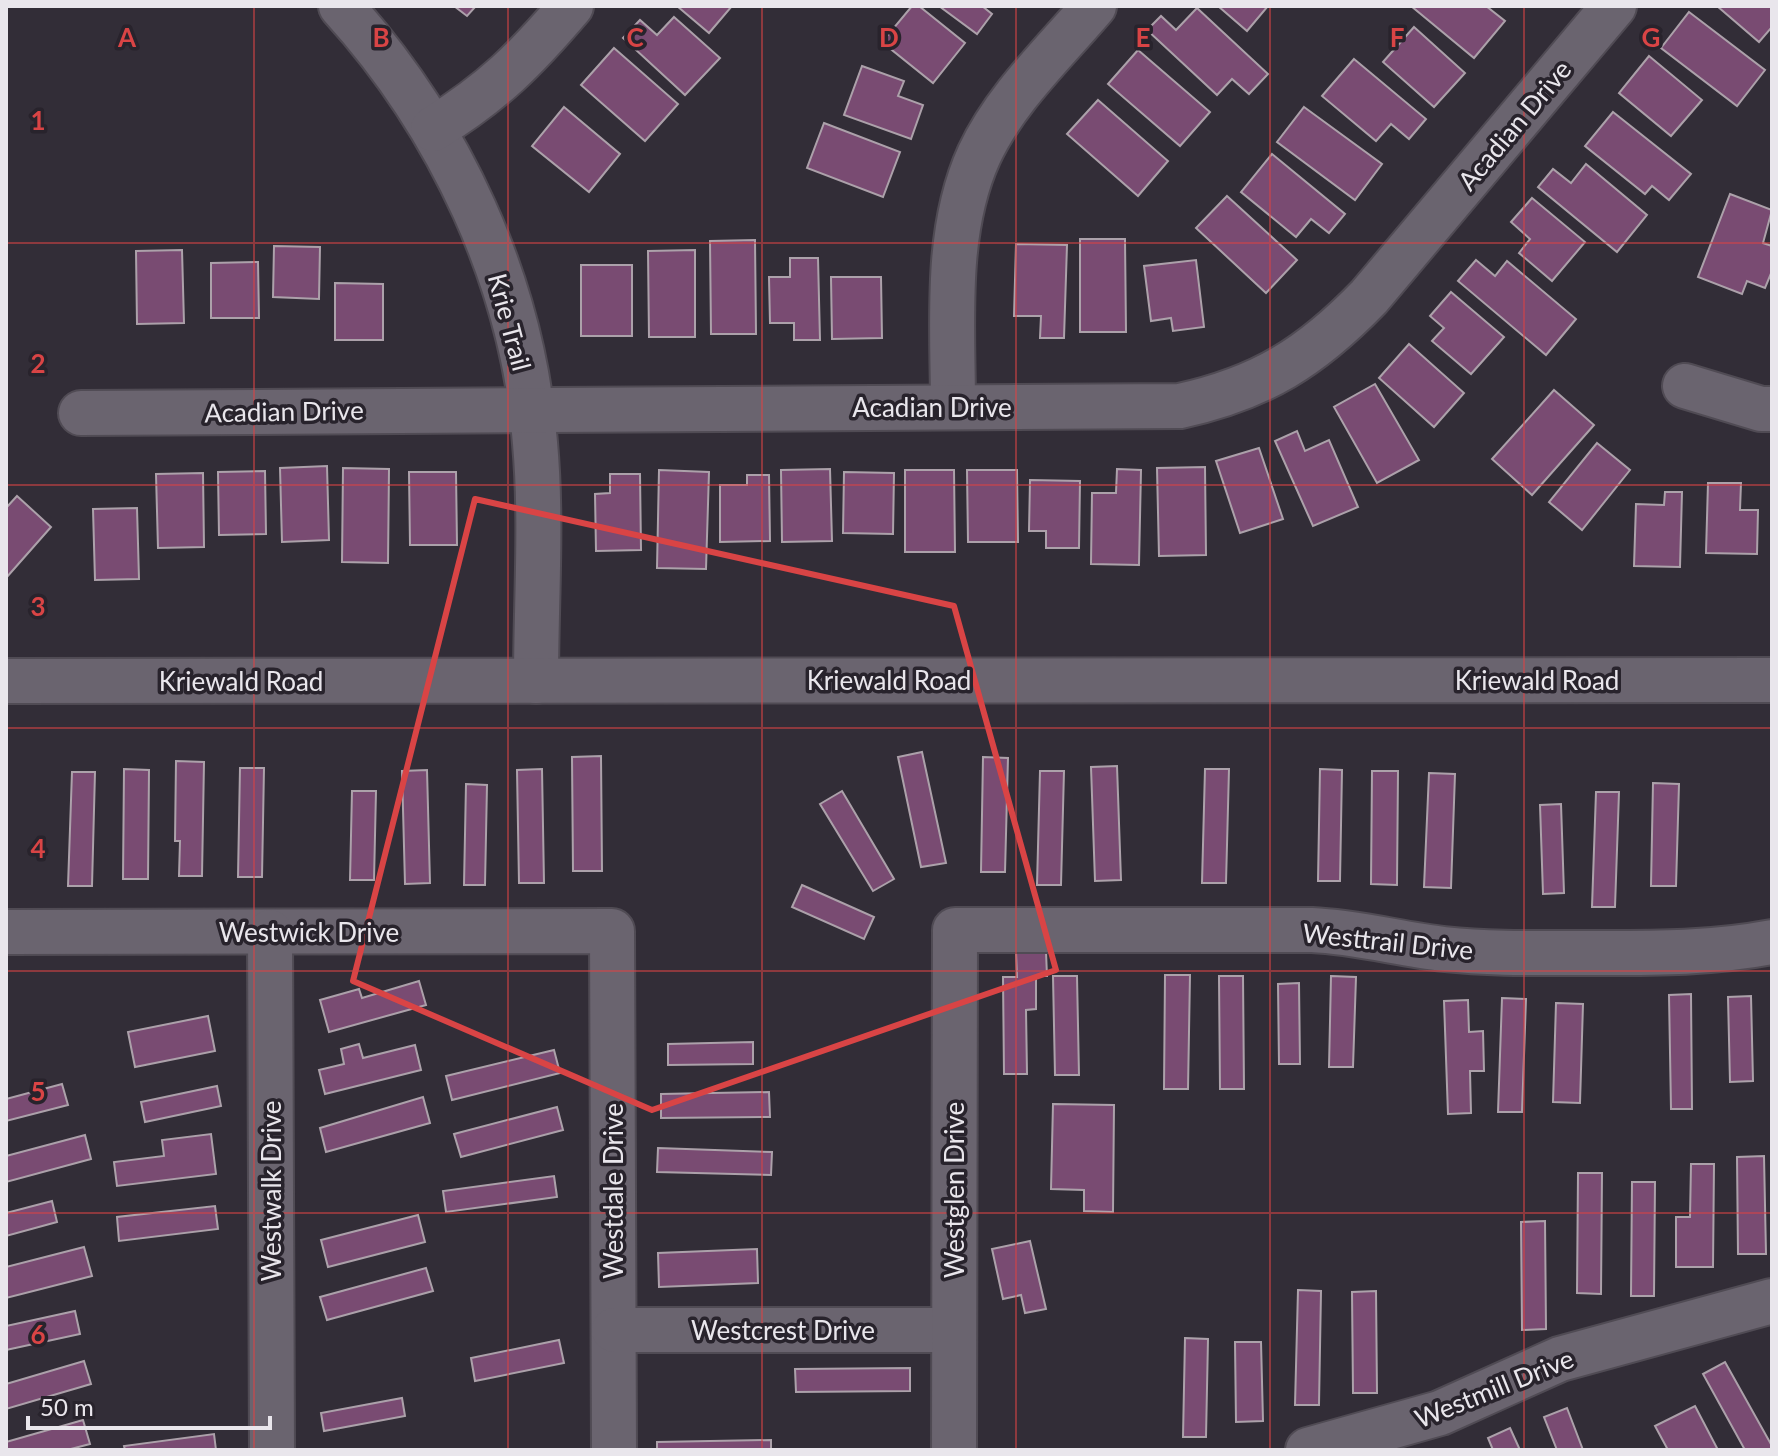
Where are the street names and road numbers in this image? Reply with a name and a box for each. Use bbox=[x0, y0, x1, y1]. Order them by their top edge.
street label: Acadian Drive bbox=[1450, 54, 1578, 196]
street label: Krie Trail bbox=[482, 270, 538, 374]
street label: Acadian Drive bbox=[852, 391, 1012, 423]
street label: Acadian Drive bbox=[204, 394, 364, 428]
street label: Kriewald Road bbox=[807, 664, 971, 696]
street label: Kriewald Road bbox=[1455, 664, 1619, 696]
street label: Kriewald Road bbox=[159, 665, 323, 697]
street label: Westwick Drive bbox=[219, 916, 399, 948]
street label: Westtrail Drive bbox=[1301, 916, 1475, 966]
street label: Westwalk Drive bbox=[255, 1101, 287, 1281]
street label: Westglen Drive bbox=[938, 1102, 970, 1278]
street label: Westdale Drive bbox=[597, 1103, 629, 1279]
street label: Westcrest Drive bbox=[691, 1314, 875, 1346]
street label: Westmill Drive bbox=[1410, 1342, 1578, 1434]

